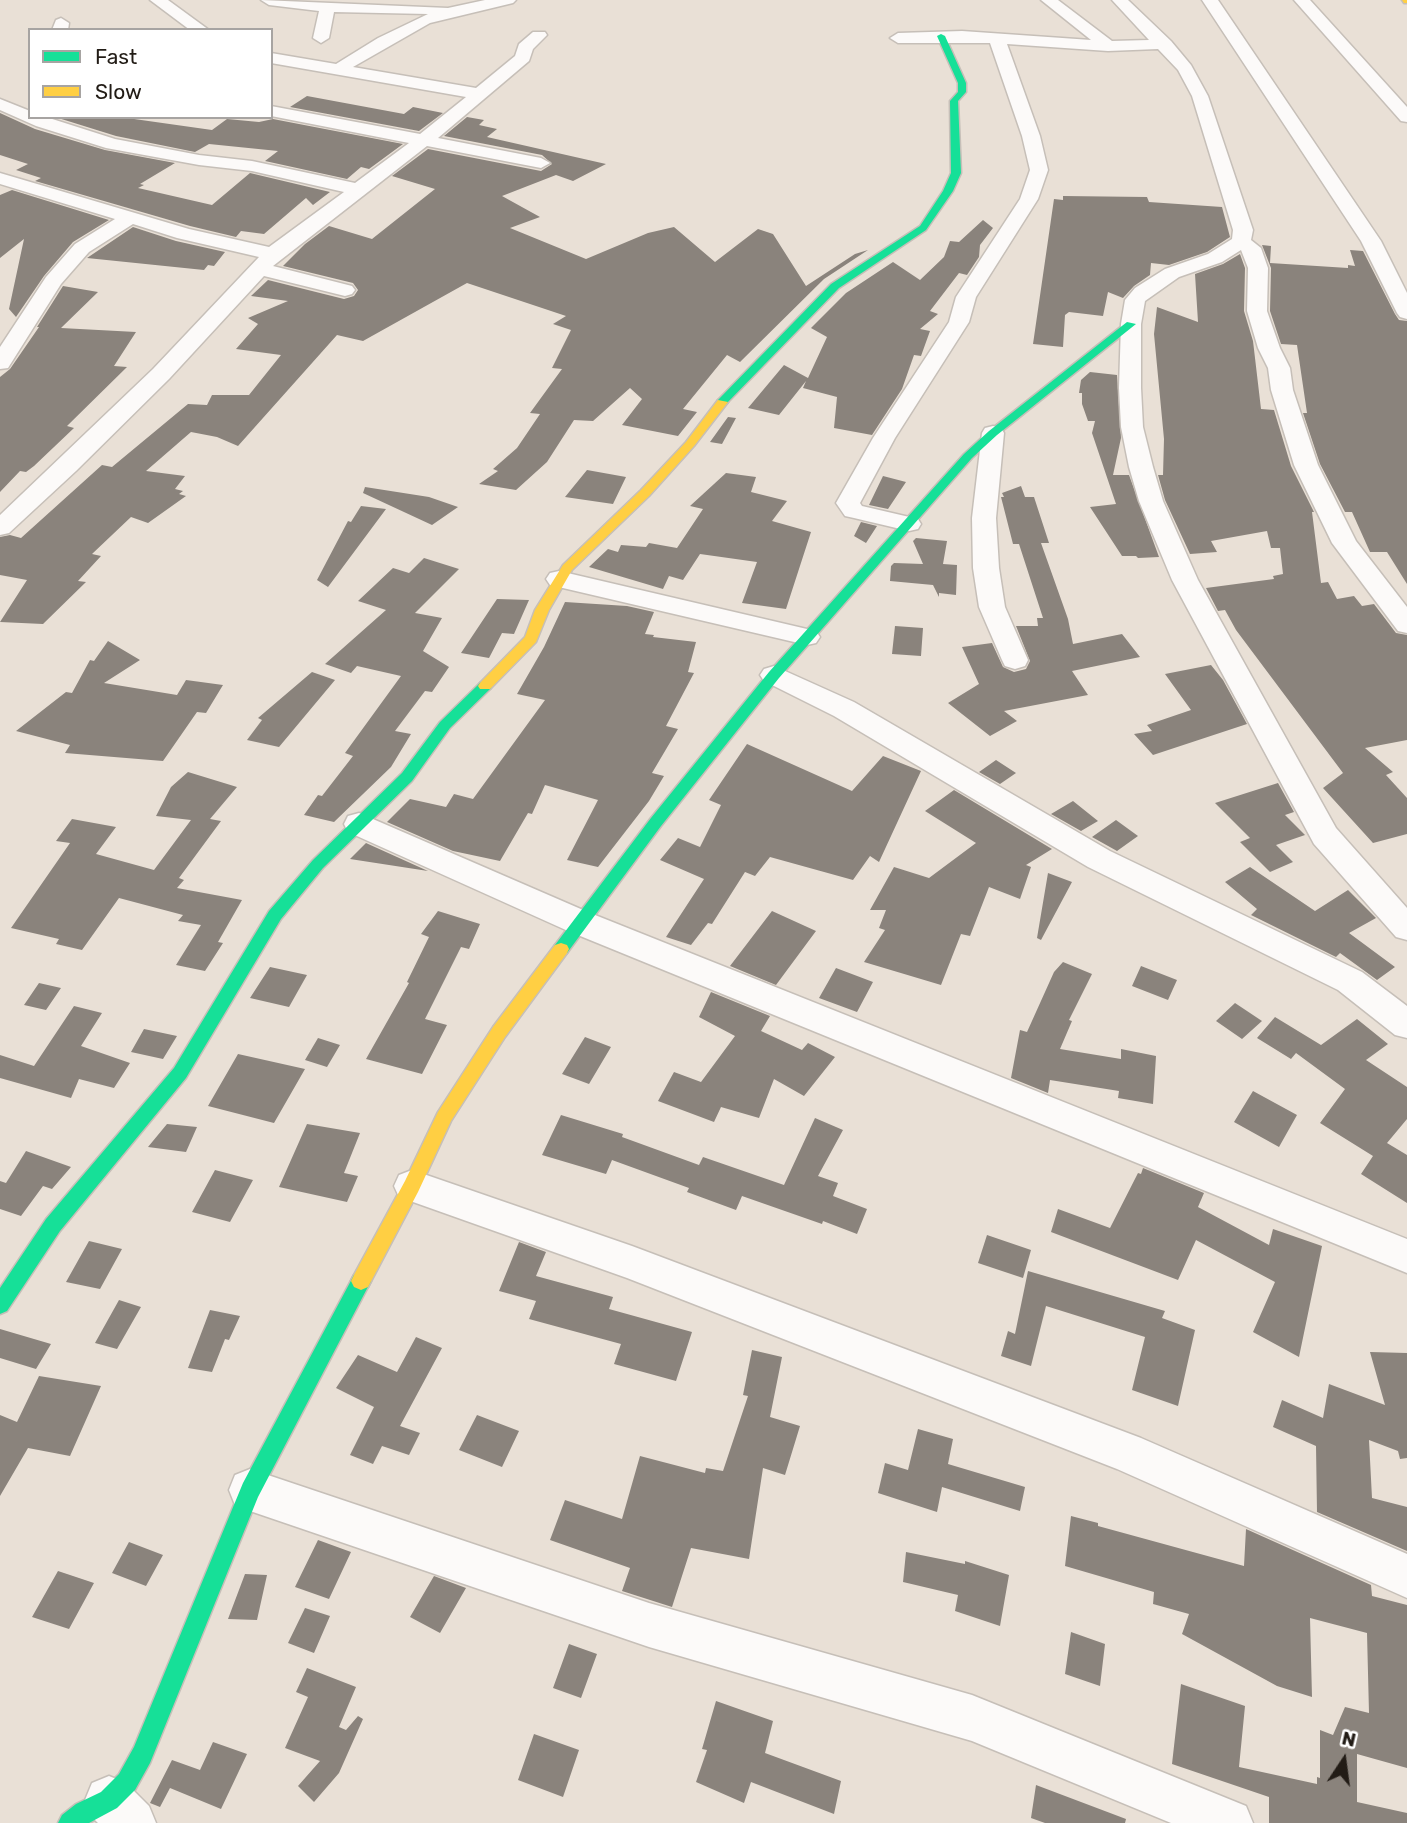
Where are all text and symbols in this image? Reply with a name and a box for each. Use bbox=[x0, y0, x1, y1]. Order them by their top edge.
legend bbox=[28, 28, 273, 119]
text: Fast bbox=[95, 44, 137, 69]
text: Slow bbox=[95, 79, 142, 104]
north arrow bbox=[1309, 1725, 1379, 1795]
text: N bbox=[1340, 1726, 1358, 1752]

